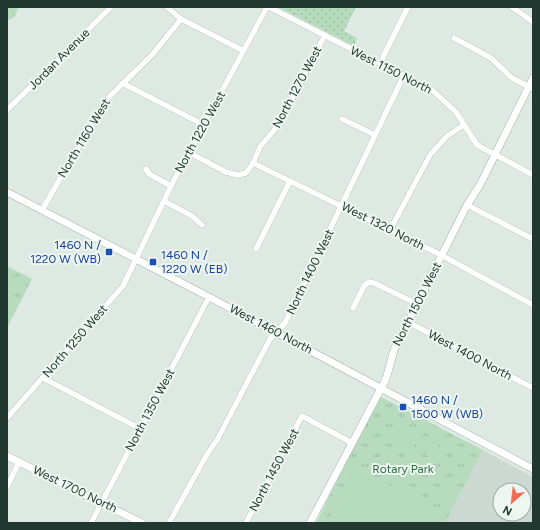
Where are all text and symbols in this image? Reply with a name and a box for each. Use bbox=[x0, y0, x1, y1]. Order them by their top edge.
street label: Jordan Avenue bbox=[26, 25, 93, 92]
street label: North 1270 West bbox=[269, 43, 325, 130]
street label: West 1150 North bbox=[348, 43, 434, 97]
street label: North 1220 West bbox=[172, 88, 228, 175]
street label: North 1160 West bbox=[55, 96, 113, 180]
street label: West 1320 North bbox=[339, 199, 427, 253]
street label: North 1400 West bbox=[283, 227, 337, 317]
place label: 1460 N / 1220 W (WB) bbox=[30, 238, 101, 266]
marker: 1460 N / 1220 W (WB) bbox=[104, 247, 114, 257]
place label: 1460 N / 1220 W (EB) bbox=[161, 248, 227, 276]
marker: 1460 N / 1220 W (EB) bbox=[148, 257, 158, 267]
street label: North 1500 West bbox=[390, 259, 444, 348]
street label: West 1460 North bbox=[227, 301, 315, 357]
street label: North 1250 West bbox=[40, 302, 111, 380]
street label: West 1400 North bbox=[426, 327, 515, 383]
street label: North 1350 West bbox=[122, 366, 178, 454]
place label: 1460 N / 1500 W (WB) bbox=[411, 393, 483, 421]
marker: 1460 N / 1500 W (WB) bbox=[398, 402, 408, 412]
street label: North 1450 West bbox=[246, 426, 302, 514]
park label: Rotary Park bbox=[372, 462, 434, 476]
street label: West 1700 North bbox=[31, 463, 120, 516]
north arrow bbox=[492, 482, 532, 522]
text: N bbox=[501, 503, 514, 518]

